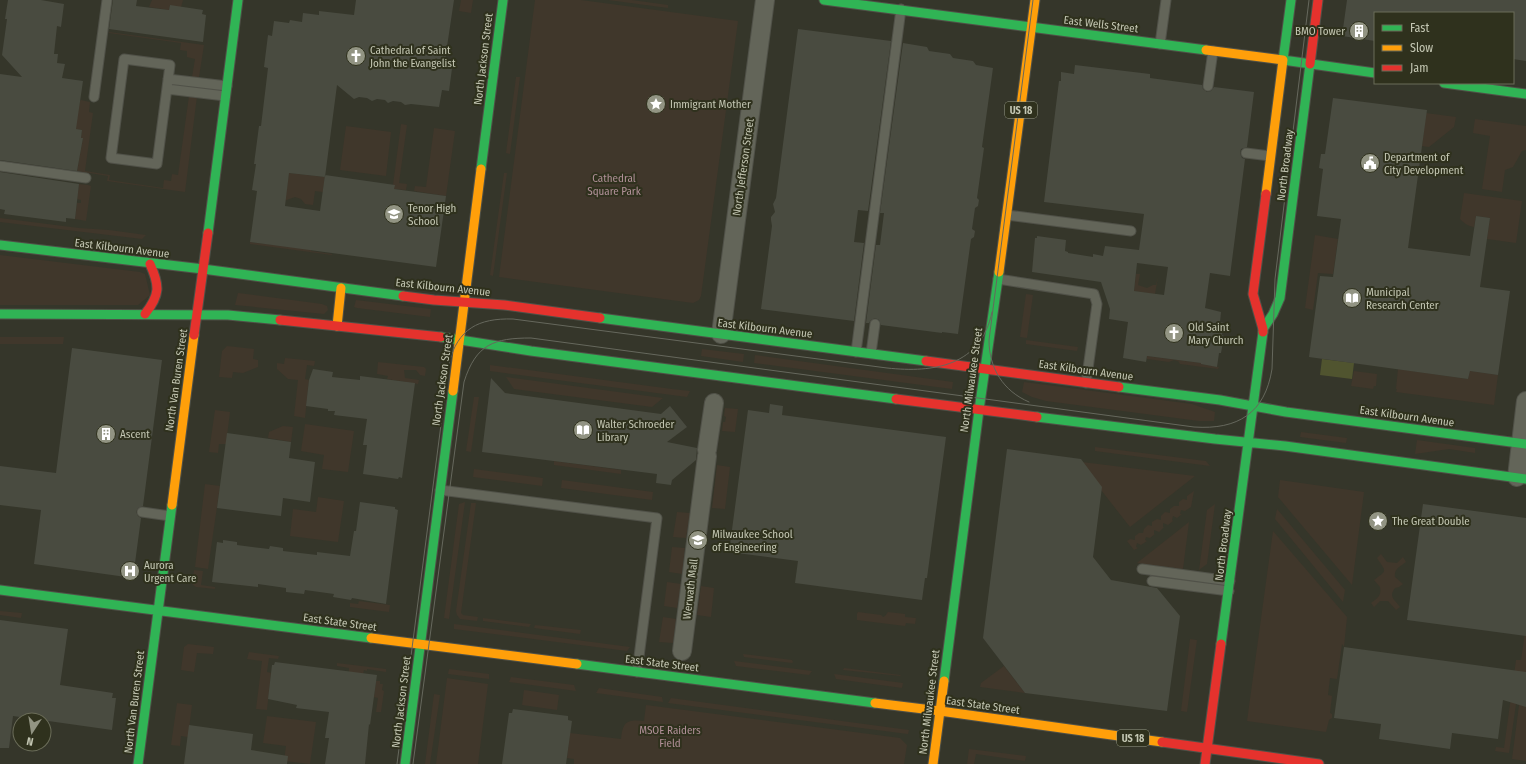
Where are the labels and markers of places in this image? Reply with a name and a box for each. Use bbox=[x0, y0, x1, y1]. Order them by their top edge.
building icon: BMO Tower bbox=[1348, 20, 1370, 42]
place label: BMO Tower bbox=[1295, 25, 1345, 38]
place label: Cathedral of Saint John the Evangelist bbox=[370, 44, 456, 70]
church icon: Cathedral of Saint John the Evangelist bbox=[345, 45, 367, 67]
place icon: Immigrant Mother bbox=[645, 93, 667, 115]
place label: Immigrant Mother bbox=[670, 98, 751, 111]
place label: Department of City Development bbox=[1384, 151, 1464, 177]
public building icon: Department of City Development bbox=[1359, 152, 1381, 174]
place label: Tenor High School bbox=[408, 202, 456, 228]
school or university icon: Tenor High School bbox=[383, 203, 405, 225]
place label: Municipal Research Center bbox=[1366, 286, 1439, 312]
library icon: Municipal Research Center bbox=[1341, 287, 1363, 309]
place label: Old Saint Mary Church bbox=[1188, 321, 1244, 347]
church icon: Old Saint Mary Church bbox=[1163, 322, 1185, 344]
place label: Walter Schroeder Library bbox=[597, 418, 674, 444]
library icon: Walter Schroeder Library bbox=[572, 419, 594, 441]
building icon: Ascent bbox=[95, 423, 117, 445]
place label: Ascent bbox=[120, 428, 150, 441]
place icon: The Great Double bbox=[1367, 510, 1389, 532]
place label: The Great Double bbox=[1392, 515, 1470, 528]
place label: Milwaukee School of Engineering bbox=[712, 528, 793, 554]
school or university icon: Milwaukee School of Engineering bbox=[687, 529, 709, 551]
place label: Aurora Urgent Care bbox=[144, 559, 196, 585]
hospital icon: Aurora Urgent Care bbox=[119, 560, 141, 582]

